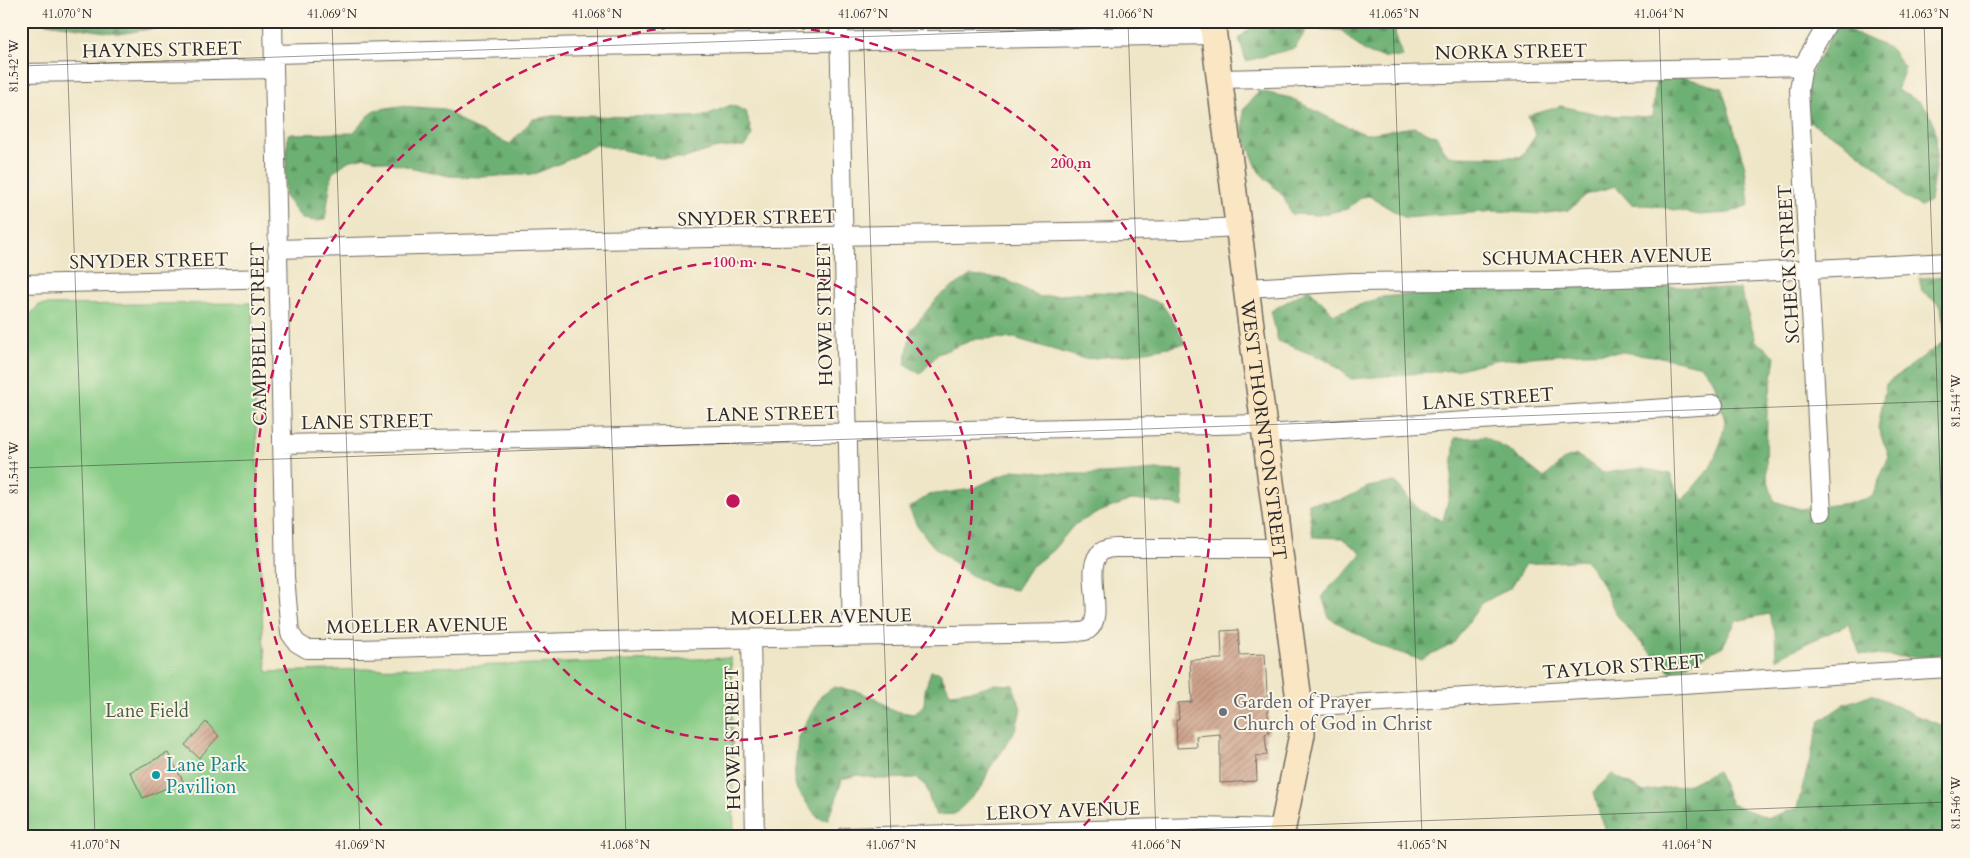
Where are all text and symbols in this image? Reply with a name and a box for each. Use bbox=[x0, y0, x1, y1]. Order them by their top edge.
text: 41.070°N bbox=[42, 6, 93, 22]
text: 41.069°N bbox=[307, 6, 358, 22]
text: 41.068°N bbox=[572, 6, 623, 22]
text: 41.067°N bbox=[838, 6, 889, 22]
text: 41.066°N bbox=[1103, 6, 1154, 22]
text: 41.065°N bbox=[1369, 6, 1420, 22]
text: 41.064°N bbox=[1634, 6, 1685, 22]
text: 41.063°N bbox=[1899, 6, 1950, 22]
street label: HAYNES STREET bbox=[82, 36, 242, 64]
street label: NORKA STREET bbox=[1435, 38, 1588, 66]
text: 81.542°W bbox=[6, 39, 22, 93]
text: 200 m bbox=[1051, 153, 1092, 173]
street label: SCHECK STREET bbox=[1772, 184, 1806, 344]
street label: SNYDER STREET bbox=[677, 204, 837, 232]
street label: CAMPBELL STREET bbox=[244, 242, 274, 426]
street label: HOWE STREET bbox=[811, 242, 839, 386]
street label: SCHUMACHER AVENUE bbox=[1482, 242, 1712, 272]
street label: SNYDER STREET bbox=[69, 247, 229, 275]
text: 100 m bbox=[713, 252, 754, 272]
street label: WEST THORNTON STREET bbox=[1234, 297, 1293, 562]
text: 81.544°W bbox=[1948, 374, 1964, 428]
street label: LANE STREET bbox=[1421, 381, 1555, 417]
street label: LANE STREET bbox=[706, 400, 838, 428]
street label: LANE STREET bbox=[301, 408, 433, 436]
text: 81.544°W bbox=[6, 441, 22, 495]
centre of rings bbox=[724, 492, 742, 510]
street label: MOELLER AVENUE bbox=[730, 602, 912, 632]
street label: MOELLER AVENUE bbox=[326, 611, 508, 641]
street label: TAYLOR STREET bbox=[1541, 648, 1705, 686]
street label: HOWE STREET bbox=[719, 666, 747, 810]
place label: Garden of Prayer Church of God in Christ bbox=[1233, 689, 1432, 737]
park label: Lane Field bbox=[105, 698, 189, 724]
marker: Garden of Prayer Church of God in Christ bbox=[1217, 706, 1229, 718]
place label: Lane Park Pavillion bbox=[166, 752, 248, 800]
marker: Lane Park Pavillion bbox=[150, 769, 162, 781]
text: 81.546°W bbox=[1948, 776, 1964, 830]
street label: LEROY AVENUE bbox=[985, 795, 1141, 827]
text: 41.070°N bbox=[70, 837, 121, 853]
text: 41.069°N bbox=[335, 837, 386, 853]
text: 41.068°N bbox=[600, 837, 651, 853]
text: 41.067°N bbox=[866, 837, 917, 853]
text: 41.066°N bbox=[1131, 837, 1182, 853]
text: 41.065°N bbox=[1397, 837, 1448, 853]
text: 41.064°N bbox=[1662, 837, 1713, 853]

